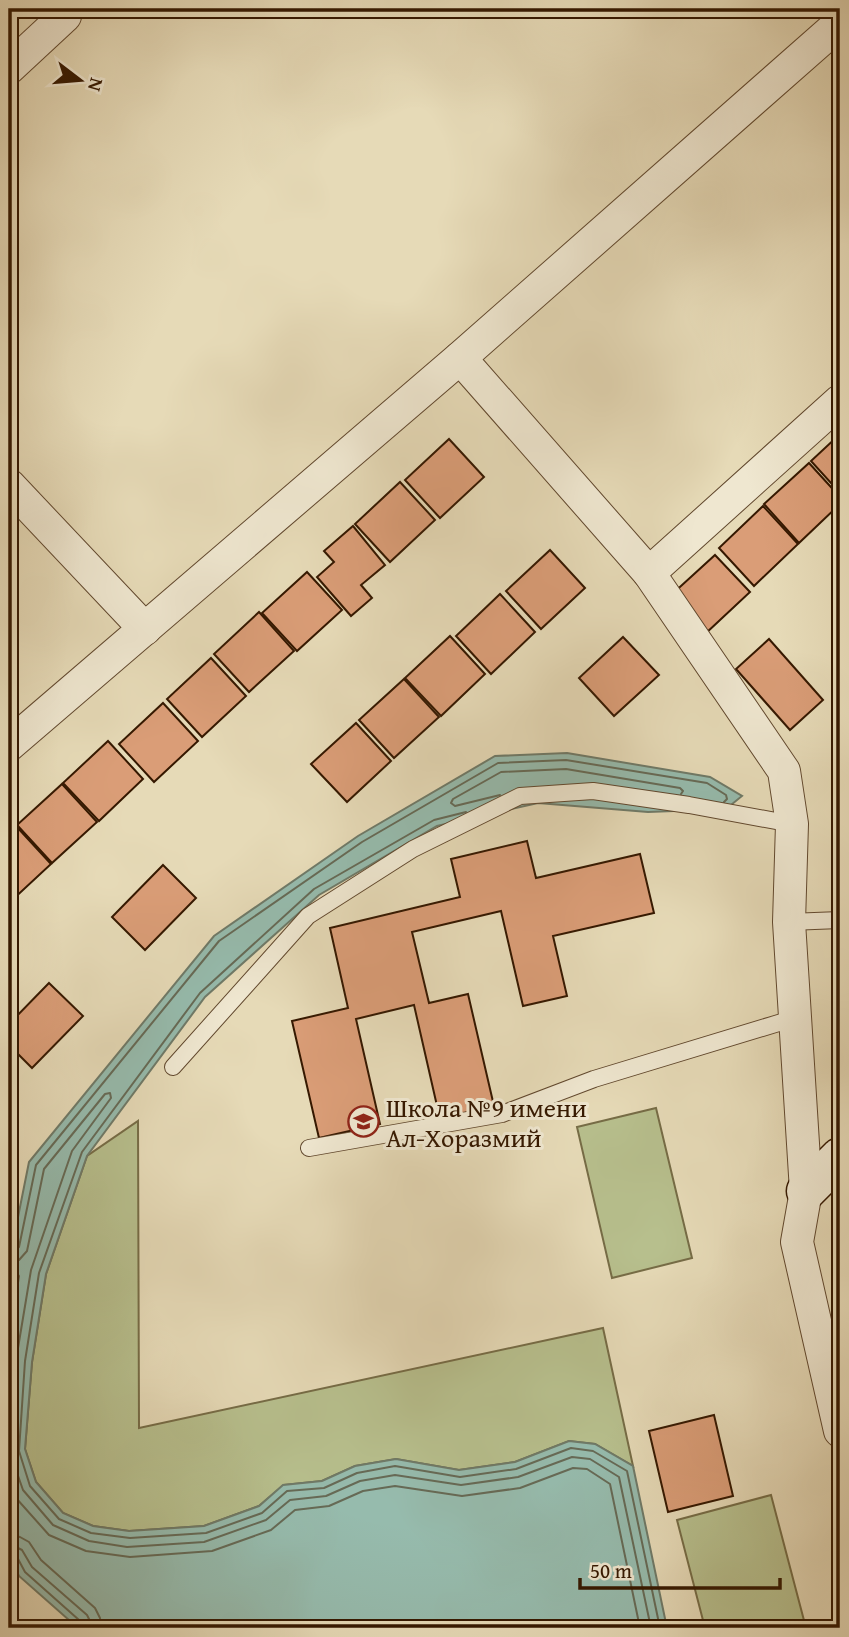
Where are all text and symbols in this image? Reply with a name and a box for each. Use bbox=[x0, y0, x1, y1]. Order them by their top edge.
north arrow bbox=[46, 46, 116, 116]
text: N bbox=[81, 75, 112, 95]
place label: Школа №9 имени Ал-Хоразмий bbox=[386, 1088, 587, 1157]
school or university icon: Школа №9 имени Ал-Хоразмий bbox=[346, 1105, 380, 1139]
scale bar bbox=[580, 1546, 779, 1590]
text: 50 m bbox=[590, 1555, 632, 1586]

